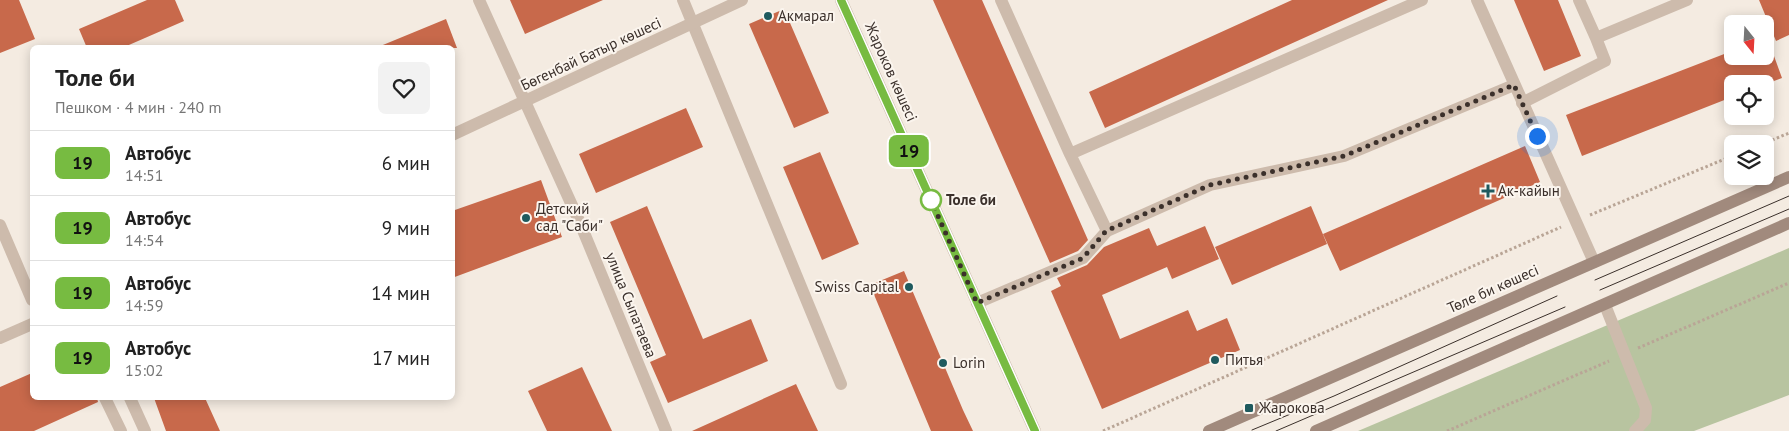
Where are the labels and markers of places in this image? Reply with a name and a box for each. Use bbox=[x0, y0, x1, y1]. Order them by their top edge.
place label: Акмарал bbox=[778, 6, 834, 25]
marker: Акмарал bbox=[762, 10, 774, 22]
place label: Ак-кайын bbox=[1498, 181, 1560, 200]
marker: Ак-кайын bbox=[1482, 185, 1494, 197]
marker: Толе би bbox=[920, 189, 942, 211]
place label: Толе би bbox=[946, 190, 996, 209]
place label: Детский сад "Саби" bbox=[536, 199, 603, 235]
marker: Детский сад "Саби" bbox=[520, 212, 532, 224]
place label: Swiss Capital bbox=[815, 277, 900, 296]
marker: Swiss Capital bbox=[903, 281, 915, 293]
place label: Питья bbox=[1225, 350, 1263, 369]
place label: Lorin bbox=[953, 353, 985, 372]
marker: Питья bbox=[1209, 354, 1221, 366]
marker: Lorin bbox=[937, 357, 949, 369]
place label: Жарокова bbox=[1258, 398, 1325, 417]
marker: Жарокова bbox=[1243, 402, 1255, 414]

